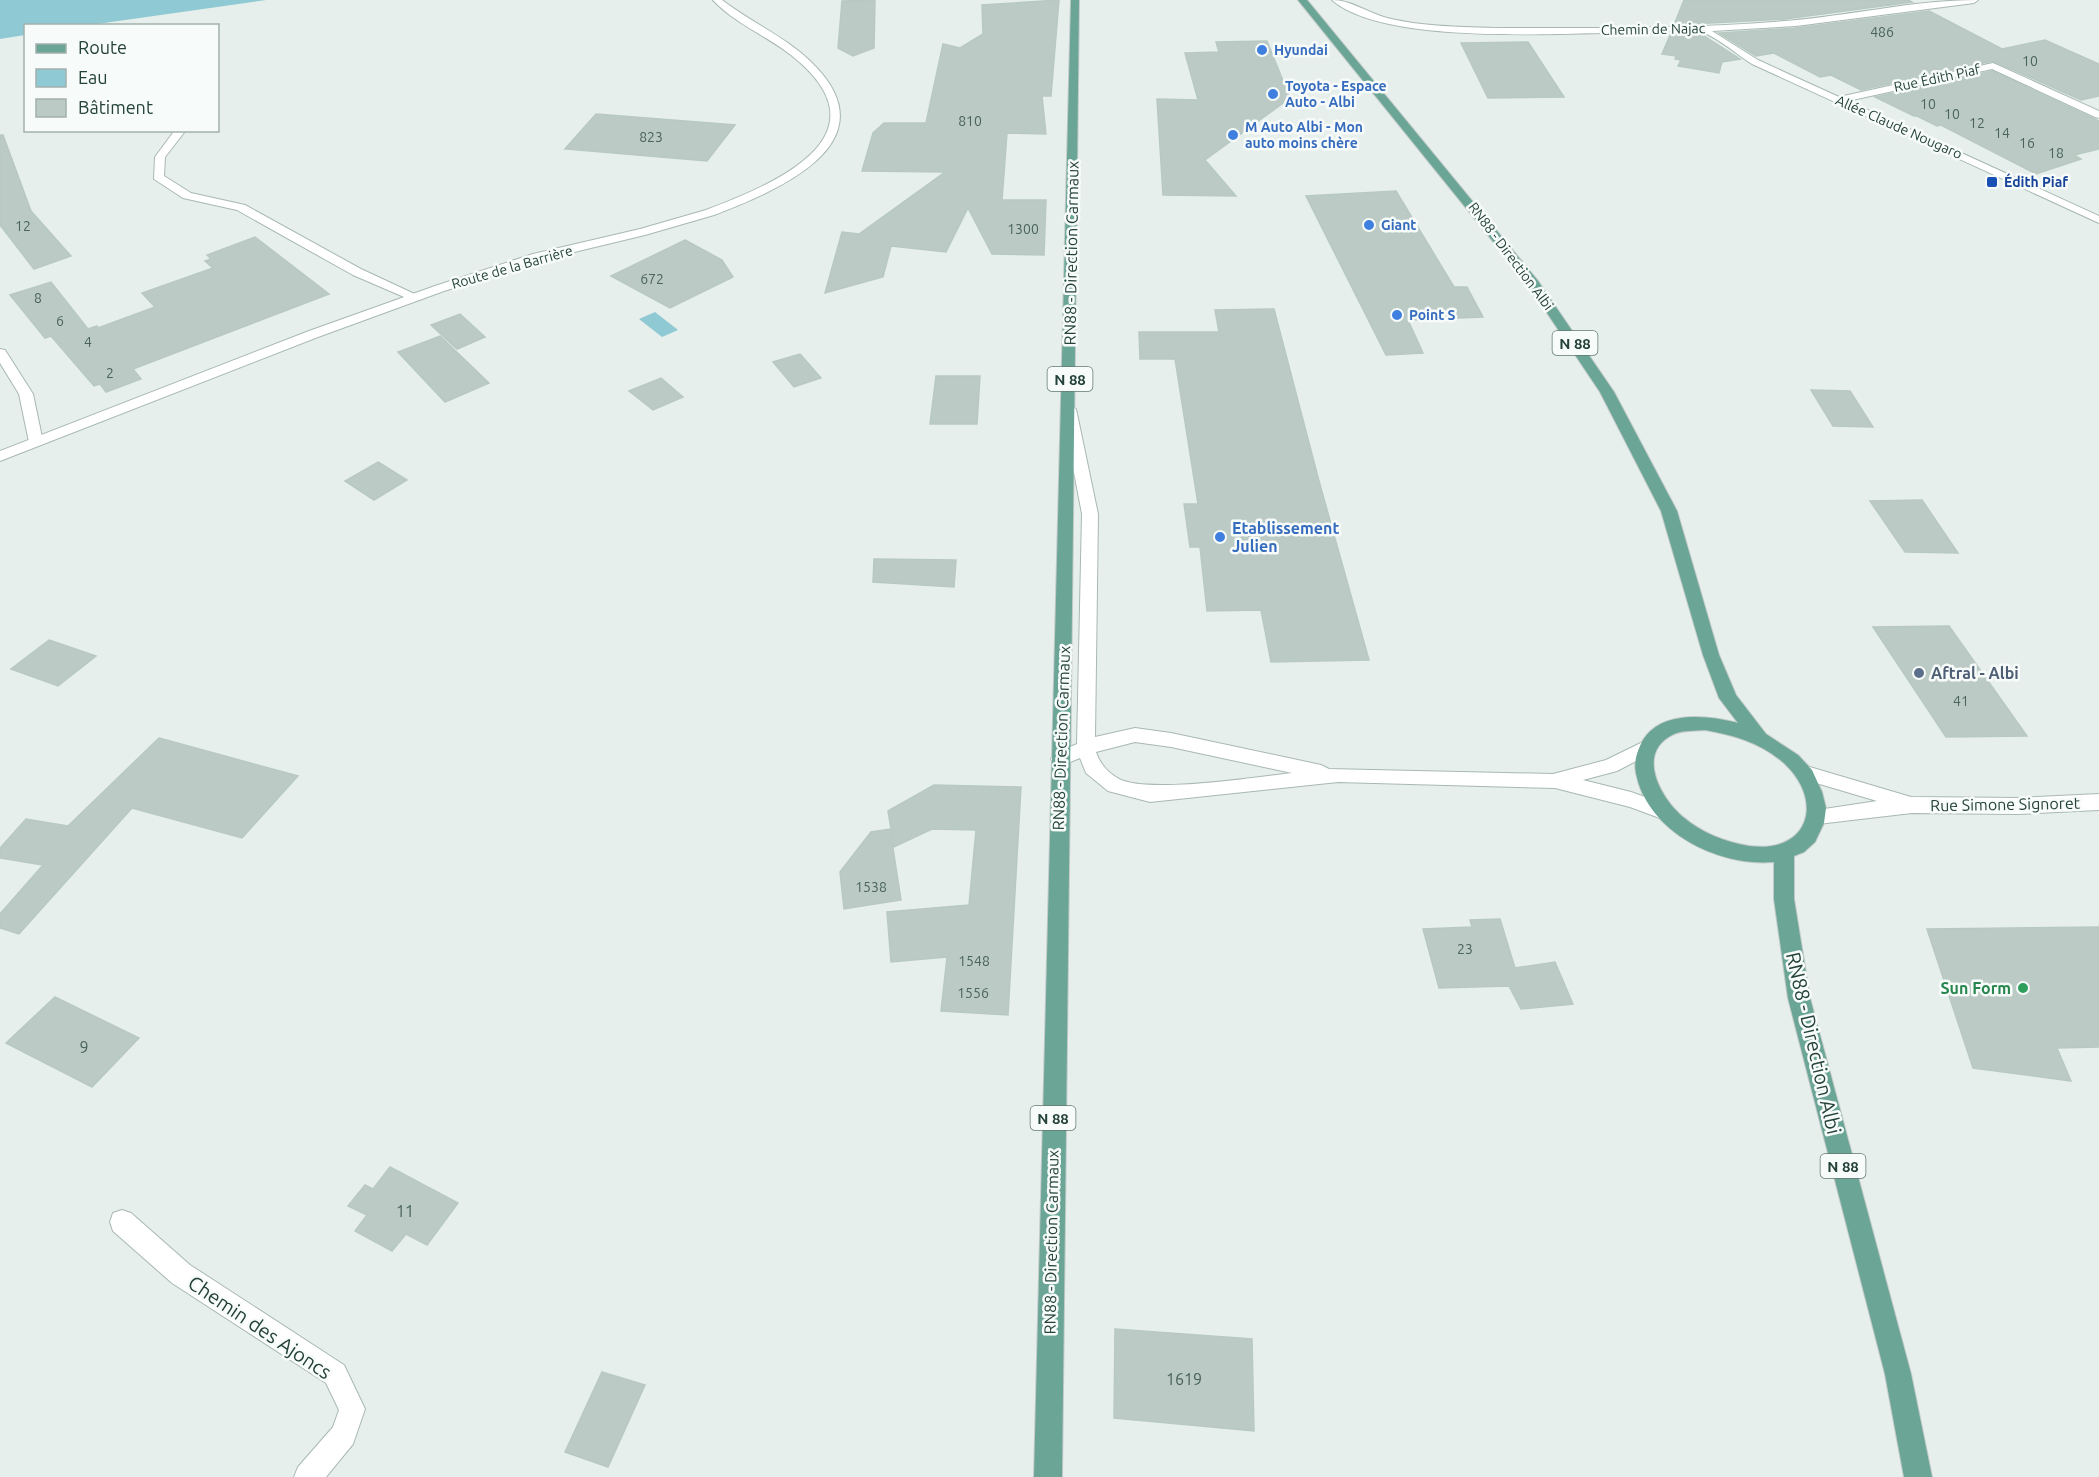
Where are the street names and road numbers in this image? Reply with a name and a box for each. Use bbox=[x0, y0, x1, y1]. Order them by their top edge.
street label: Chemin de Najac bbox=[1601, 20, 1706, 38]
street label: Rue Édith Piaf bbox=[1892, 60, 1982, 95]
street label: Allée Claude Nougaro bbox=[1833, 92, 1965, 162]
street label: RN88 - Direction Carmaux bbox=[1060, 161, 1082, 345]
street label: RN88 - Direction Albi bbox=[1465, 199, 1557, 313]
street label: Route de la Barrière bbox=[450, 242, 574, 292]
road number: N 88 bbox=[1552, 331, 1598, 355]
road number: N 88 bbox=[1048, 367, 1092, 391]
street label: RN88 - Direction Carmaux bbox=[1049, 645, 1073, 831]
street label: Rue Simone Signoret bbox=[1930, 794, 2081, 814]
street label: RN88 - Direction Albi bbox=[1782, 950, 1846, 1136]
road number: N 88 bbox=[1030, 1106, 1076, 1130]
street label: RN88 - Direction Carmaux bbox=[1040, 1150, 1062, 1334]
road number: N 88 bbox=[1820, 1154, 1866, 1178]
street label: Chemin des Ajoncs bbox=[184, 1271, 336, 1383]

